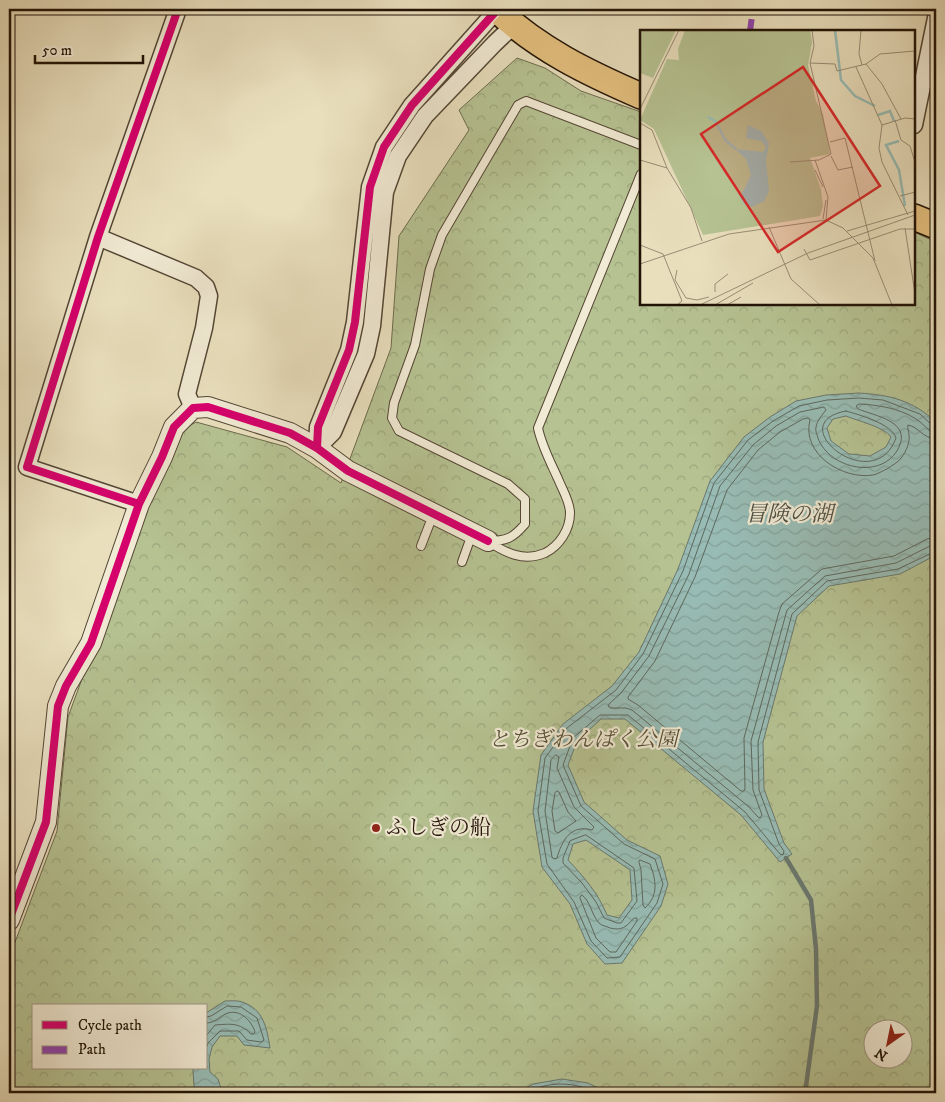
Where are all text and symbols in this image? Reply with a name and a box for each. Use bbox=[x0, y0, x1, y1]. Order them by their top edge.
inset map bbox=[640, 30, 915, 305]
scale bar bbox=[35, 32, 142, 64]
text: 50 m bbox=[42, 41, 72, 60]
water label: 冒険の湖 bbox=[745, 501, 837, 528]
park label: とちぎわんぱく公園 bbox=[489, 727, 680, 753]
place label: ふしぎの船 bbox=[386, 815, 491, 841]
marker: ふしぎの船 bbox=[370, 822, 382, 834]
legend bbox=[32, 1004, 208, 1070]
text: Cycle path bbox=[78, 1016, 142, 1035]
north arrow bbox=[862, 1020, 912, 1070]
text: Path bbox=[78, 1040, 106, 1059]
text: N bbox=[871, 1043, 891, 1065]

